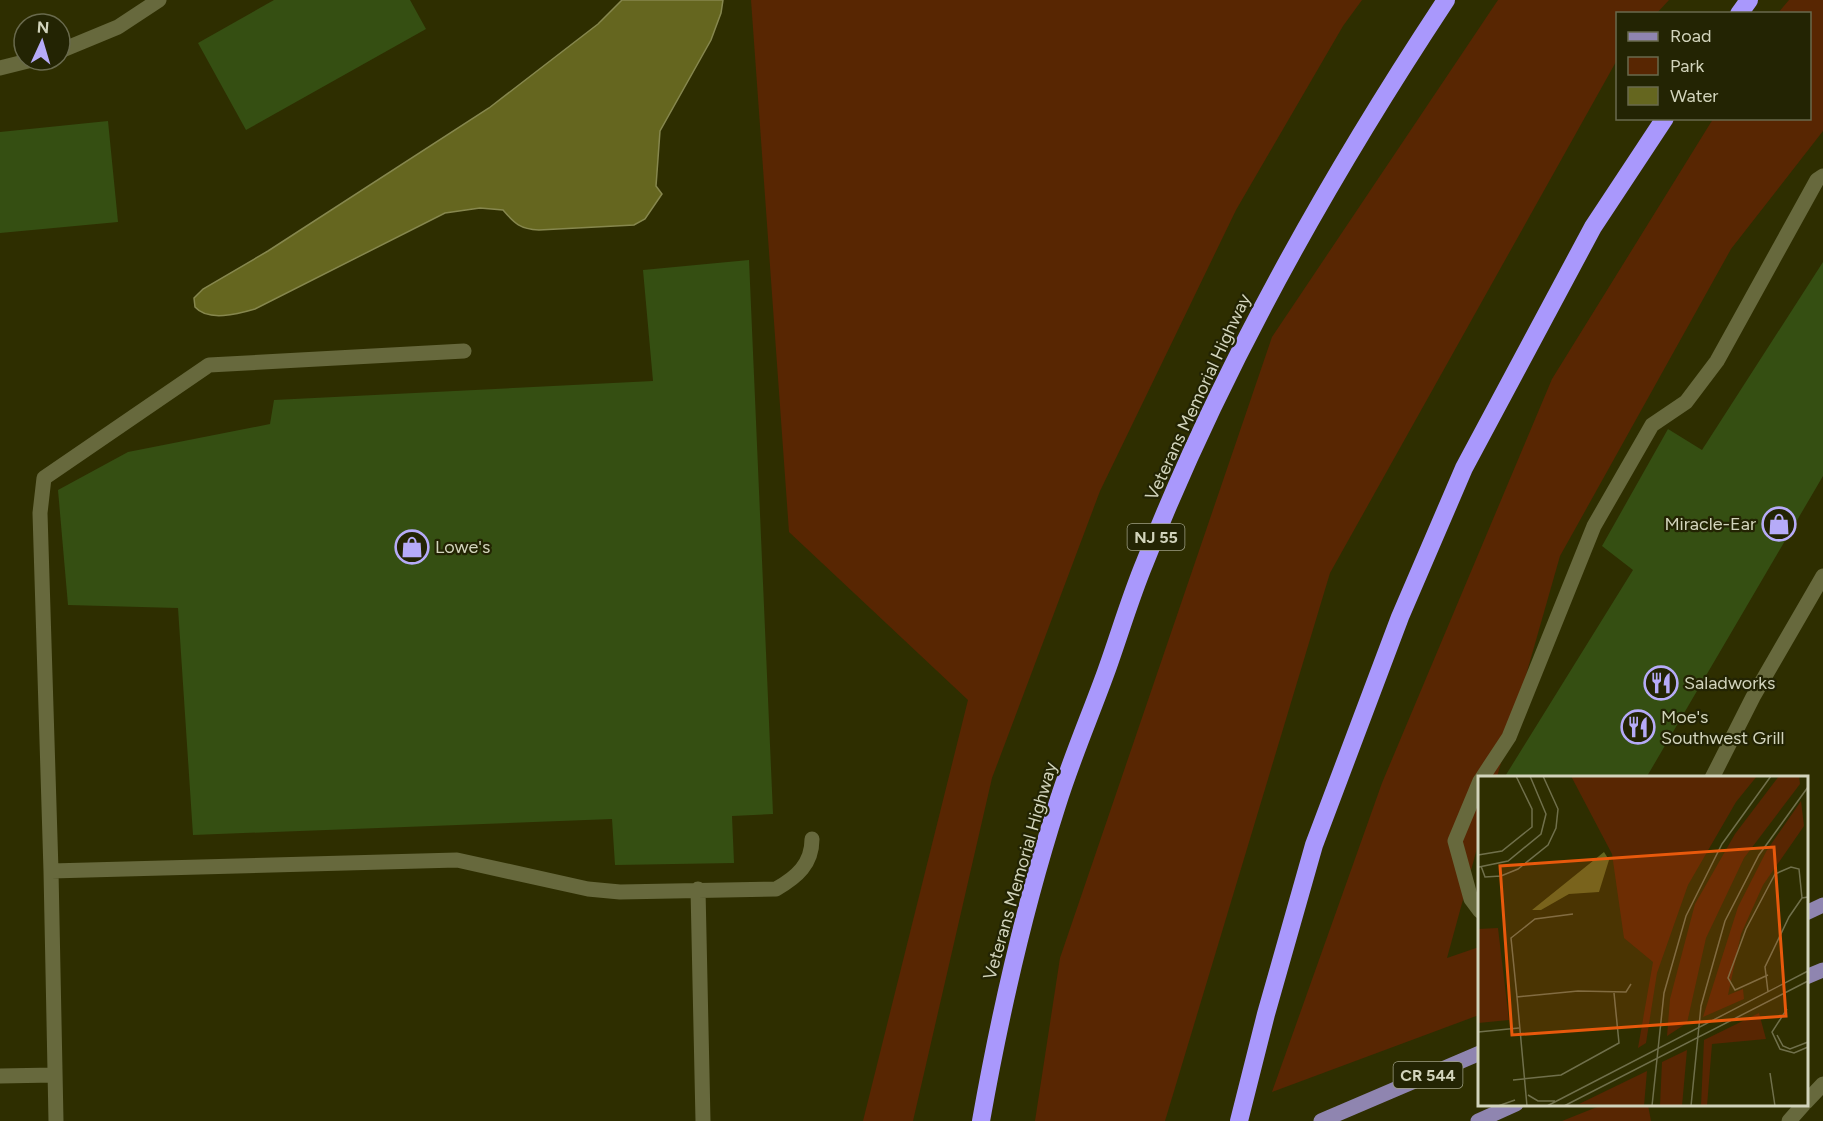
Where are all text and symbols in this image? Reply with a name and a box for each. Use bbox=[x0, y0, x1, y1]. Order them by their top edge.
north arrow bbox=[12, 12, 72, 72]
legend bbox=[1616, 12, 1811, 120]
text: N bbox=[36, 18, 50, 37]
text: Road bbox=[1670, 25, 1711, 47]
text: Park bbox=[1670, 55, 1705, 77]
text: Water bbox=[1670, 85, 1718, 107]
street label: Veterans Memorial Highway bbox=[1140, 290, 1256, 504]
shop icon: Miracle-Ear bbox=[1761, 506, 1797, 542]
place label: Miracle-Ear bbox=[1664, 513, 1756, 535]
road number: NJ 55 bbox=[1128, 524, 1184, 550]
shop icon: Lowe's bbox=[394, 529, 430, 565]
place label: Lowe's bbox=[435, 536, 490, 558]
restaurant icon: Saladworks bbox=[1643, 665, 1679, 701]
place label: Saladworks bbox=[1684, 672, 1775, 694]
place label: Moe's Southwest Grill bbox=[1661, 706, 1784, 749]
restaurant icon: Moe's Southwest Grill bbox=[1620, 709, 1656, 745]
street label: Veterans Memorial Highway bbox=[978, 759, 1062, 982]
inset map bbox=[1478, 776, 1808, 1106]
road number: CR 544 bbox=[1394, 1062, 1462, 1088]

